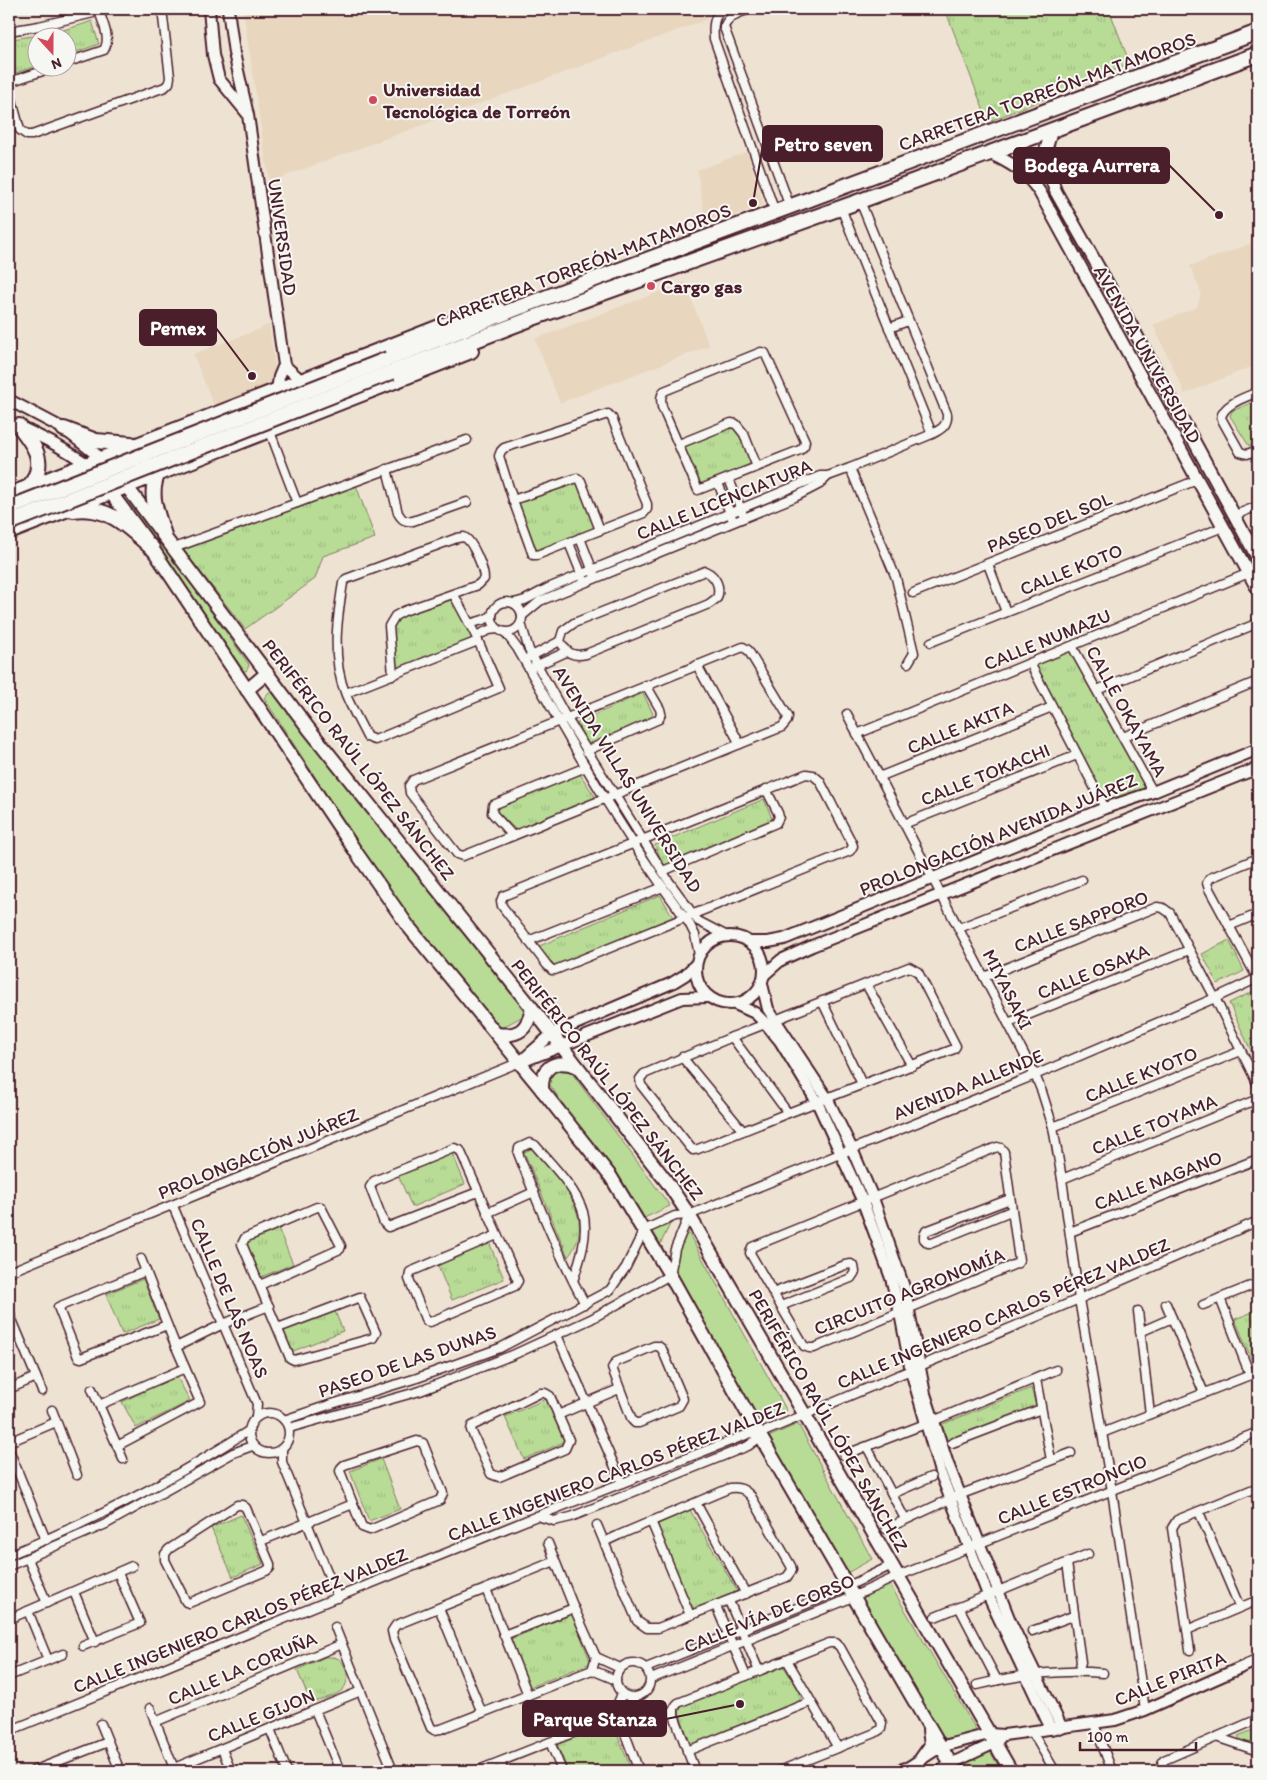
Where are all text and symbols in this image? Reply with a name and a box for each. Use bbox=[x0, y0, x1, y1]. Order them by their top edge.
street label: CARRETERA TORREÓN-MATAMOROS bbox=[895, 27, 1199, 156]
north arrow bbox=[28, 28, 78, 78]
text: N bbox=[49, 54, 64, 73]
place label: Universidad Tecnológica de Torreón bbox=[382, 78, 570, 123]
marker: Universidad Tecnológica de Torreón bbox=[367, 94, 379, 106]
callout: Petro seven bbox=[763, 126, 882, 161]
text: Petro seven bbox=[774, 132, 872, 156]
callout: Bodega Aurrera bbox=[1014, 148, 1169, 183]
text: Bodega Aurrera bbox=[1024, 153, 1160, 178]
street label: UNIVERSIDAD bbox=[263, 177, 302, 297]
street label: CARRETERA TORREÓN-MATAMOROS bbox=[432, 198, 734, 333]
street label: AVENIDA UNIVERSIDAD bbox=[1089, 261, 1206, 447]
place label: Cargo gas bbox=[661, 275, 743, 298]
marker: Cargo gas bbox=[645, 280, 657, 292]
callout: Pemex bbox=[140, 310, 216, 345]
text: Pemex bbox=[150, 316, 207, 340]
street label: CALLE LICENCIATURA bbox=[633, 454, 815, 545]
street label: PASEO DEL SOL bbox=[983, 487, 1115, 558]
street label: CALLE KOTO bbox=[1016, 538, 1126, 601]
street label: CALLE NUMAZU bbox=[980, 604, 1114, 675]
street label: PERIFÉRICO RAÚL LÓPEZ SÁNCHEZ bbox=[257, 634, 460, 885]
street label: CALLE OKAYAMA bbox=[1081, 642, 1172, 781]
street label: AVENIDA VILLAS UNIVERSIDAD bbox=[548, 662, 707, 897]
street label: CALLE AKITA bbox=[904, 696, 1017, 759]
street label: CALLE TOKACHI bbox=[917, 738, 1053, 811]
street label: PROLONGACIÓN AVENIDA JUÁREZ bbox=[856, 768, 1140, 901]
street label: CALLE SAPPORO bbox=[1011, 885, 1152, 958]
street label: CALLE OSAKA bbox=[1034, 938, 1153, 1004]
street label: MIYASAKI bbox=[978, 945, 1038, 1033]
street label: PERIFÉRICO RAÚL LÓPEZ SÁNCHEZ bbox=[506, 954, 709, 1205]
street label: CALLE KYOTO bbox=[1081, 1041, 1201, 1108]
street label: AVENIDA ALLENDE bbox=[890, 1044, 1047, 1125]
street label: CALLE TOYAMA bbox=[1088, 1089, 1220, 1160]
street label: PROLONGACIÓN JUÁREZ bbox=[154, 1103, 362, 1204]
street label: CALLE NAGANO bbox=[1091, 1145, 1225, 1215]
street label: CALLE DE LAS NOAS bbox=[185, 1215, 274, 1382]
street label: CALLE INGENIERO CARLOS PÉREZ VALDEZ bbox=[833, 1233, 1173, 1394]
street label: CIRCUITO AGRONOMÍA bbox=[811, 1243, 1008, 1340]
street label: PERIFÉRICO RAÚL LÓPEZ SÁNCHEZ bbox=[744, 1285, 914, 1556]
street label: PASEO DE LAS DUNAS bbox=[315, 1320, 499, 1403]
street label: CALLE INGENIERO CARLOS PÉREZ VALDEZ bbox=[444, 1396, 788, 1547]
street label: CALLE ESTRONCIO bbox=[994, 1449, 1150, 1530]
street label: CALLE INGENIERO CARLOS PÉREZ VALDEZ bbox=[69, 1542, 411, 1698]
street label: CALLE VÍA DE CORSO bbox=[681, 1569, 858, 1658]
street label: CALLE LA CORUÑA bbox=[164, 1627, 320, 1710]
street label: CALLE PIRITA bbox=[1111, 1646, 1229, 1711]
street label: CALLE GIJON bbox=[204, 1683, 318, 1747]
callout: Parque Stanza bbox=[523, 1701, 666, 1736]
text: Parque Stanza bbox=[533, 1707, 657, 1732]
scale bar bbox=[1080, 1720, 1196, 1752]
text: 100 m bbox=[1087, 1728, 1129, 1746]

